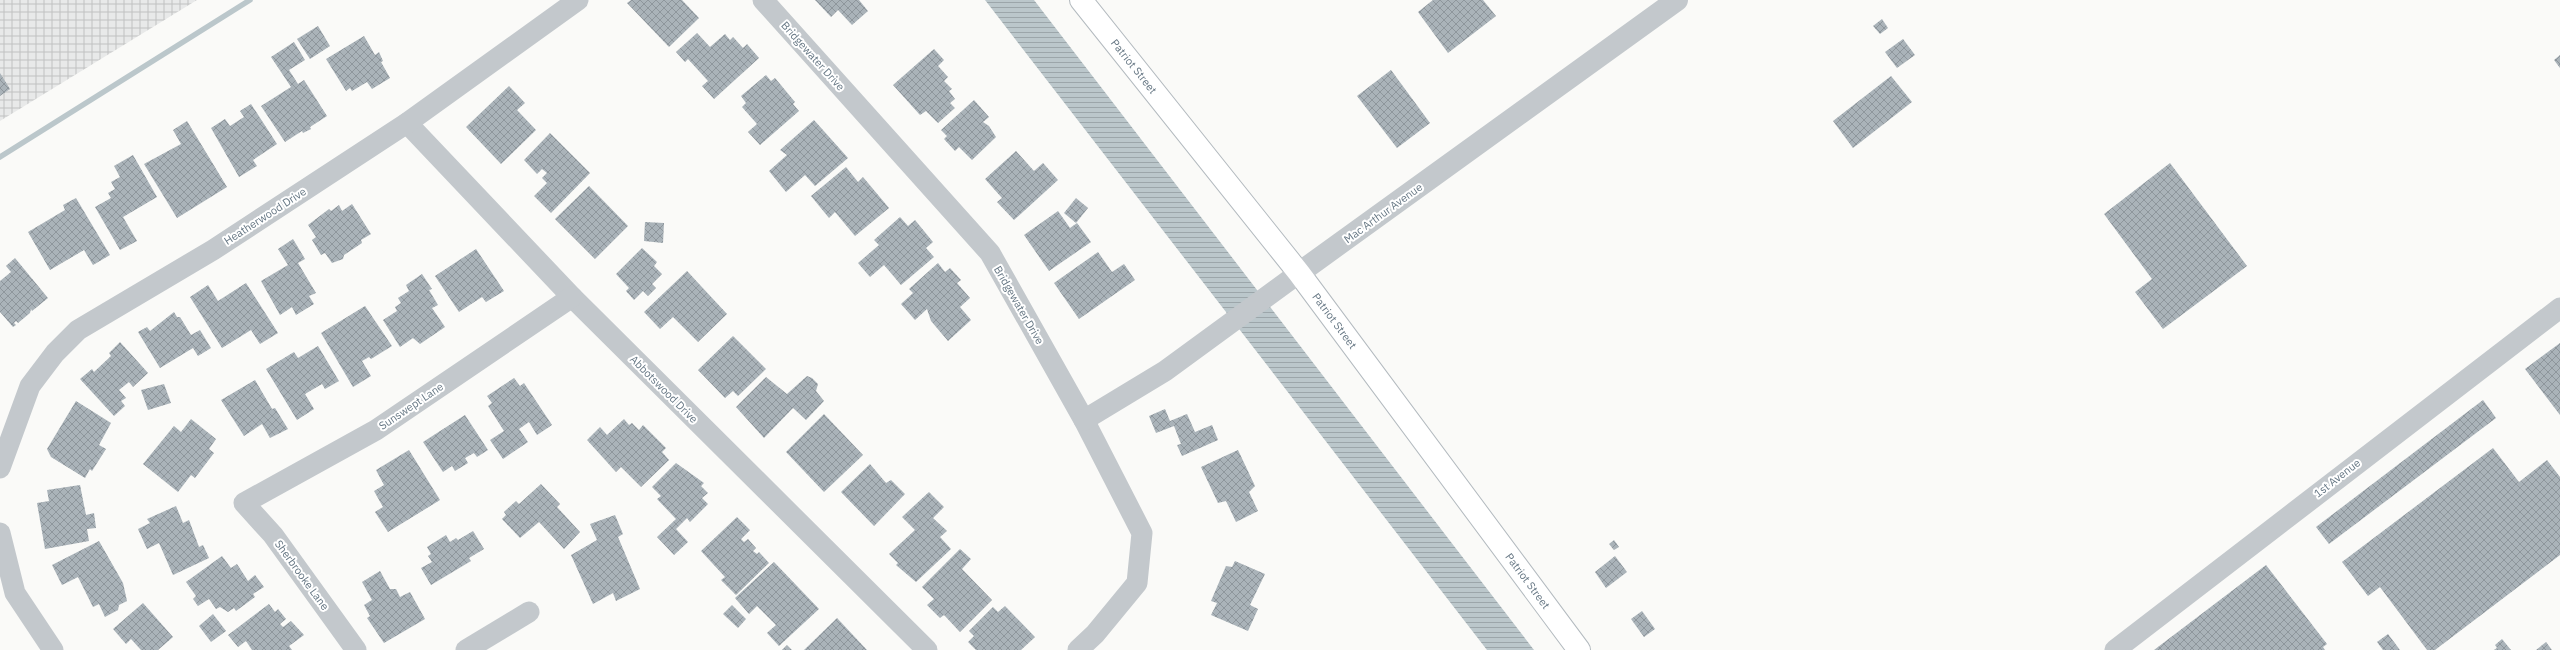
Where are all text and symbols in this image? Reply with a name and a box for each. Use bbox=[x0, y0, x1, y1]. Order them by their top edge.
street label: Bridgewater Drive bbox=[778, 18, 848, 94]
street label: Patriot Street bbox=[1108, 36, 1160, 97]
street label: Mac Arthur Avenue bbox=[1341, 180, 1425, 246]
street label: Heatherwood Drive bbox=[221, 184, 309, 248]
street label: Bridgewater Drive bbox=[991, 263, 1047, 347]
street label: Patriot Street bbox=[1309, 290, 1360, 352]
street label: Abbotswood Drive bbox=[627, 352, 701, 426]
street label: Sunswept Lane bbox=[376, 379, 446, 433]
street label: 1st Avenue bbox=[2311, 456, 2363, 500]
street label: Sherbrooke Lane bbox=[272, 537, 332, 613]
street label: Patriot Street bbox=[1502, 550, 1553, 612]

